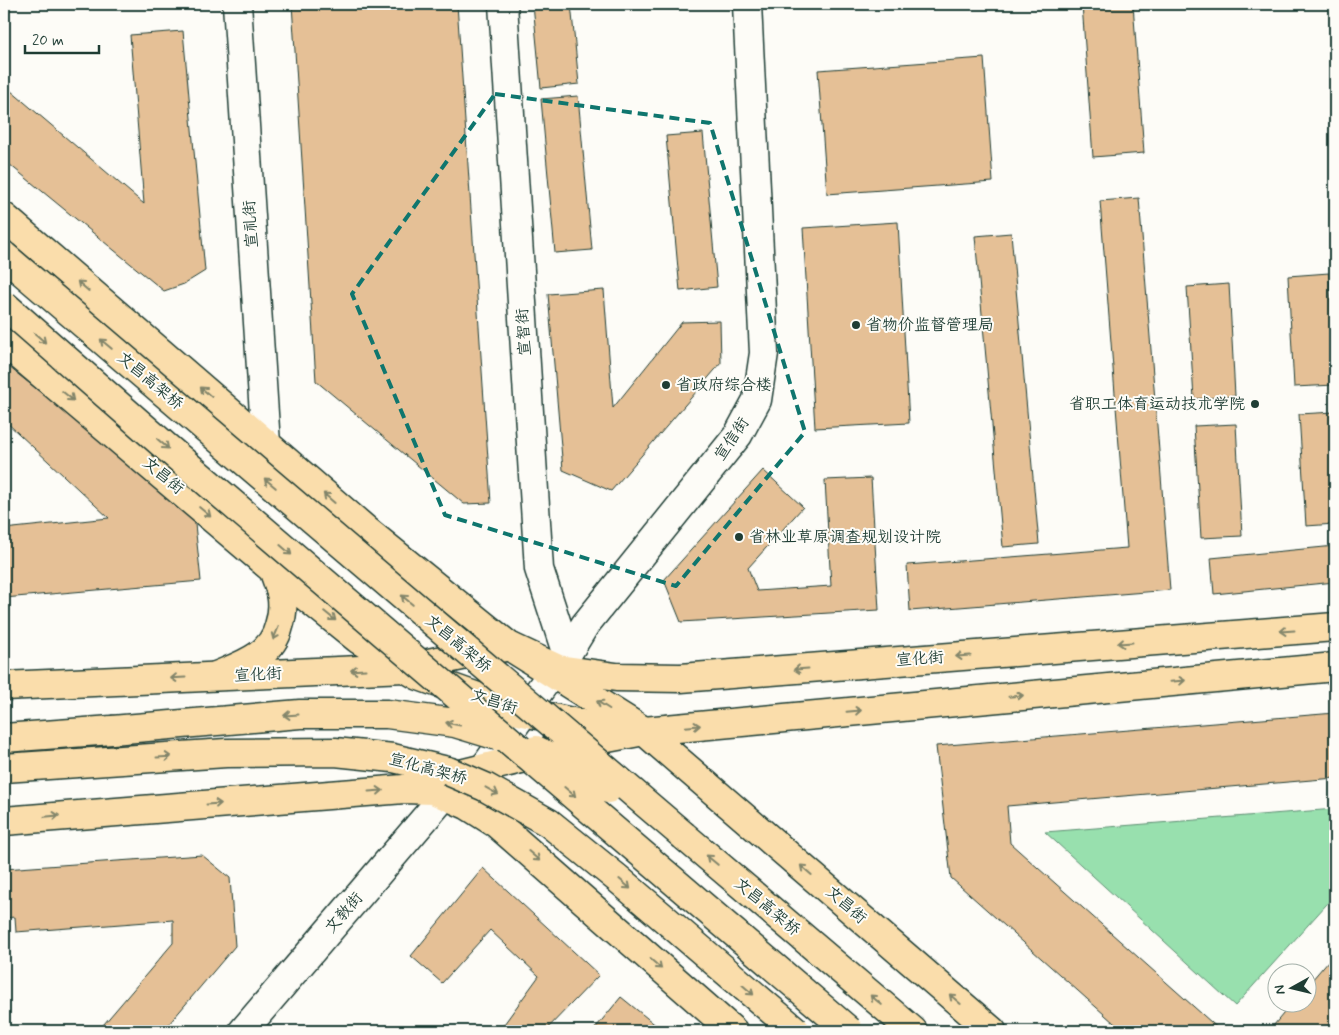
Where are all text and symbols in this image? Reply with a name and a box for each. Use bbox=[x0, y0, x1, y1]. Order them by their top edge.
scale bar bbox=[25, 22, 99, 54]
text: 20 m bbox=[32, 31, 64, 51]
street label: 宣礼街 bbox=[239, 199, 263, 249]
one-way arrow bbox=[77, 281, 90, 292]
street label: 宣智街 bbox=[512, 307, 536, 357]
place label: 省物价监督管理局 bbox=[866, 315, 994, 336]
marker: 省物价监督管理局 bbox=[850, 319, 862, 331]
one-way arrow bbox=[34, 332, 47, 343]
one-way arrow bbox=[100, 338, 113, 349]
street label: 文昌高架桥 bbox=[113, 347, 187, 415]
place label: 省政府综合楼 bbox=[676, 375, 772, 396]
marker: 省政府综合楼 bbox=[660, 379, 672, 391]
one-way arrow bbox=[200, 387, 213, 398]
one-way arrow bbox=[61, 390, 74, 401]
place label: 省职工体育运动技术学院 bbox=[1069, 394, 1245, 415]
marker: 省职工体育运动技术学院 bbox=[1249, 398, 1261, 410]
street label: 宣信街 bbox=[710, 413, 754, 465]
one-way arrow bbox=[156, 439, 169, 450]
street label: 文昌街 bbox=[138, 453, 188, 499]
one-way arrow bbox=[264, 478, 277, 489]
one-way arrow bbox=[323, 493, 336, 504]
one-way arrow bbox=[198, 506, 211, 517]
place label: 省林业草原调查规划设计院 bbox=[749, 527, 941, 548]
marker: 省林业草原调查规划设计院 bbox=[733, 531, 745, 543]
one-way arrow bbox=[280, 544, 293, 556]
one-way arrow bbox=[401, 595, 414, 606]
street label: 文昌高架桥 bbox=[421, 610, 495, 678]
one-way arrow bbox=[323, 611, 336, 622]
one-way arrow bbox=[271, 625, 281, 640]
one-way arrow bbox=[1279, 626, 1295, 635]
one-way arrow bbox=[1117, 639, 1133, 648]
street label: 宣化街 bbox=[895, 647, 945, 671]
one-way arrow bbox=[955, 651, 971, 661]
street label: 宣化街 bbox=[233, 663, 283, 687]
one-way arrow bbox=[793, 664, 809, 673]
one-way arrow bbox=[350, 666, 366, 675]
one-way arrow bbox=[170, 674, 186, 683]
one-way arrow bbox=[1170, 676, 1186, 686]
street label: 文昌街 bbox=[468, 685, 520, 719]
one-way arrow bbox=[1008, 692, 1024, 701]
one-way arrow bbox=[596, 700, 610, 710]
one-way arrow bbox=[846, 707, 862, 716]
one-way arrow bbox=[283, 710, 299, 720]
one-way arrow bbox=[445, 718, 461, 728]
one-way arrow bbox=[684, 722, 700, 731]
street label: 宣化高架桥 bbox=[387, 749, 469, 789]
one-way arrow bbox=[156, 753, 172, 762]
one-way arrow bbox=[368, 786, 384, 795]
one-way arrow bbox=[485, 786, 500, 796]
one-way arrow bbox=[563, 786, 576, 798]
one-way arrow bbox=[206, 799, 222, 808]
one-way arrow bbox=[44, 812, 60, 821]
one-way arrow bbox=[527, 851, 540, 862]
one-way arrow bbox=[706, 855, 719, 866]
one-way arrow bbox=[799, 865, 812, 876]
street label: 文昌高架桥 bbox=[730, 873, 804, 941]
one-way arrow bbox=[618, 878, 631, 890]
street label: 文昌街 bbox=[821, 881, 871, 929]
street label: 文教街 bbox=[320, 888, 368, 938]
one-way arrow bbox=[649, 958, 662, 969]
north arrow bbox=[1266, 962, 1316, 1012]
one-way arrow bbox=[741, 984, 754, 996]
text: N bbox=[1271, 984, 1290, 996]
one-way arrow bbox=[870, 994, 883, 1005]
one-way arrow bbox=[949, 994, 962, 1005]

